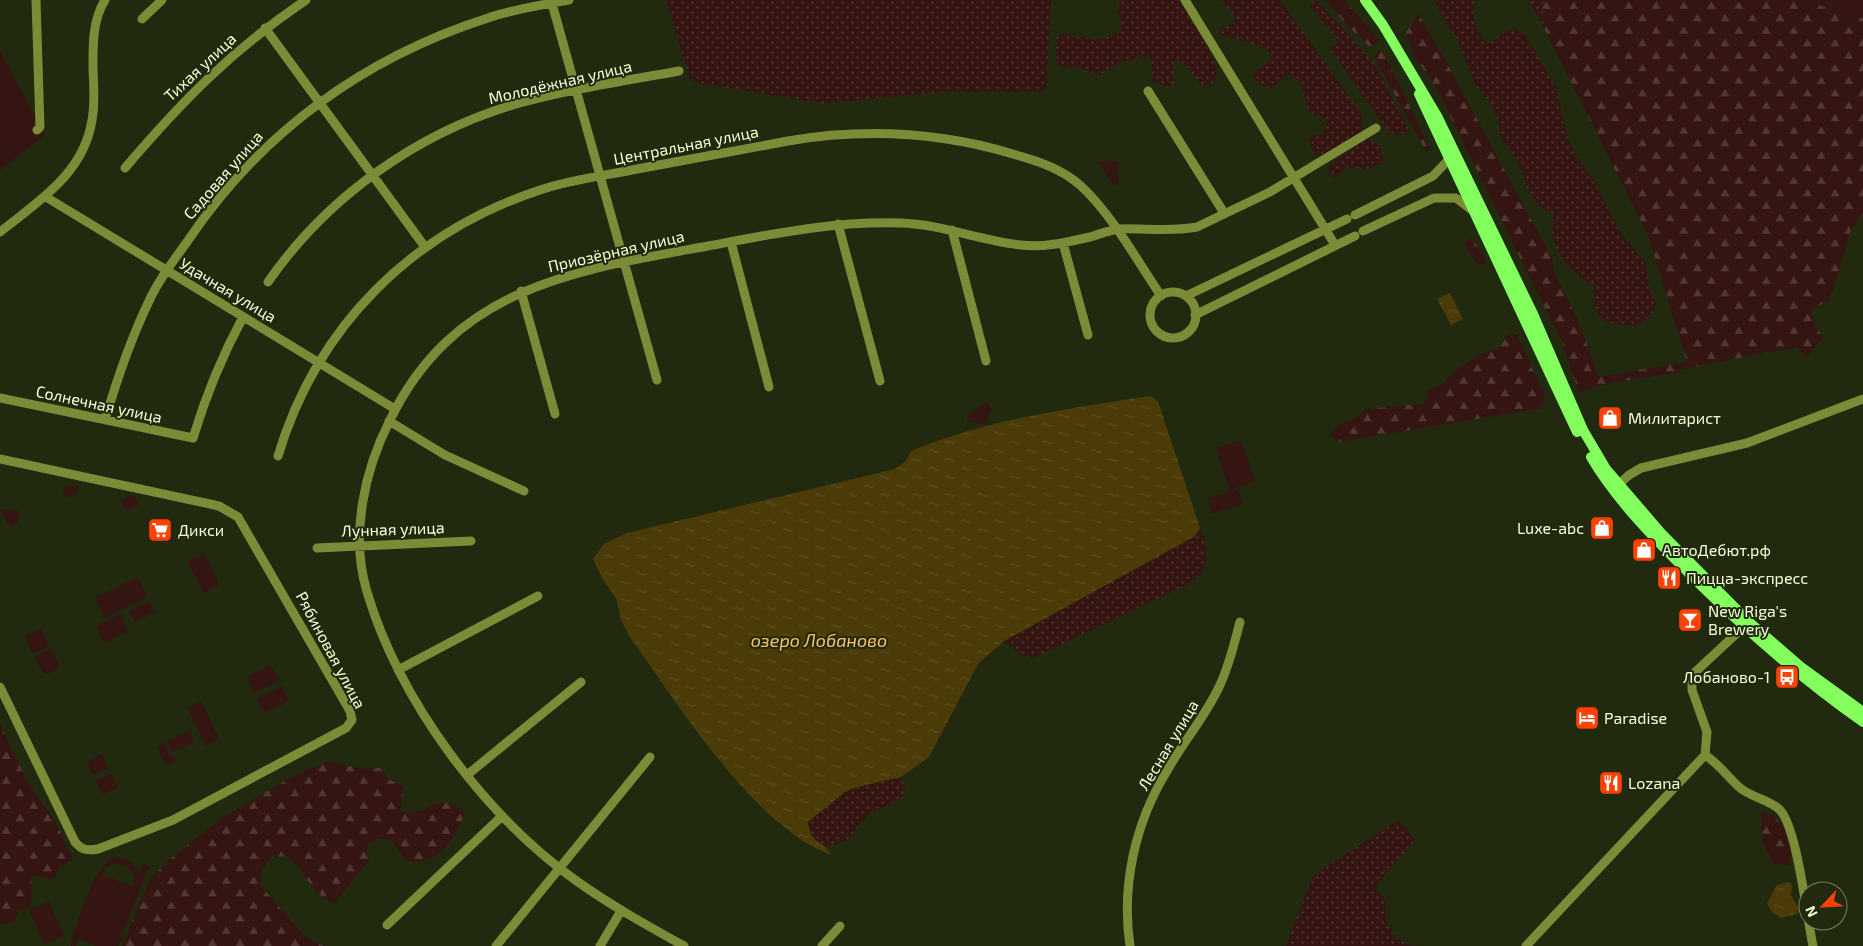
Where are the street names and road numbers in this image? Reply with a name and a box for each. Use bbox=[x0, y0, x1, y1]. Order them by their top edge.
street label: Тихая улица bbox=[160, 28, 240, 106]
street label: Молодёжная улица bbox=[486, 56, 634, 108]
street label: Центральная улица bbox=[612, 121, 760, 169]
street label: Садовая улица bbox=[179, 127, 267, 223]
street label: Приозёрная улица bbox=[546, 226, 686, 276]
street label: Удачная улица bbox=[176, 253, 280, 327]
street label: Солнечная улица bbox=[34, 381, 164, 427]
street label: Лунная улица bbox=[341, 517, 445, 541]
street label: Рябиновая улица bbox=[292, 588, 370, 712]
street label: Лесная улица bbox=[1133, 696, 1203, 794]

